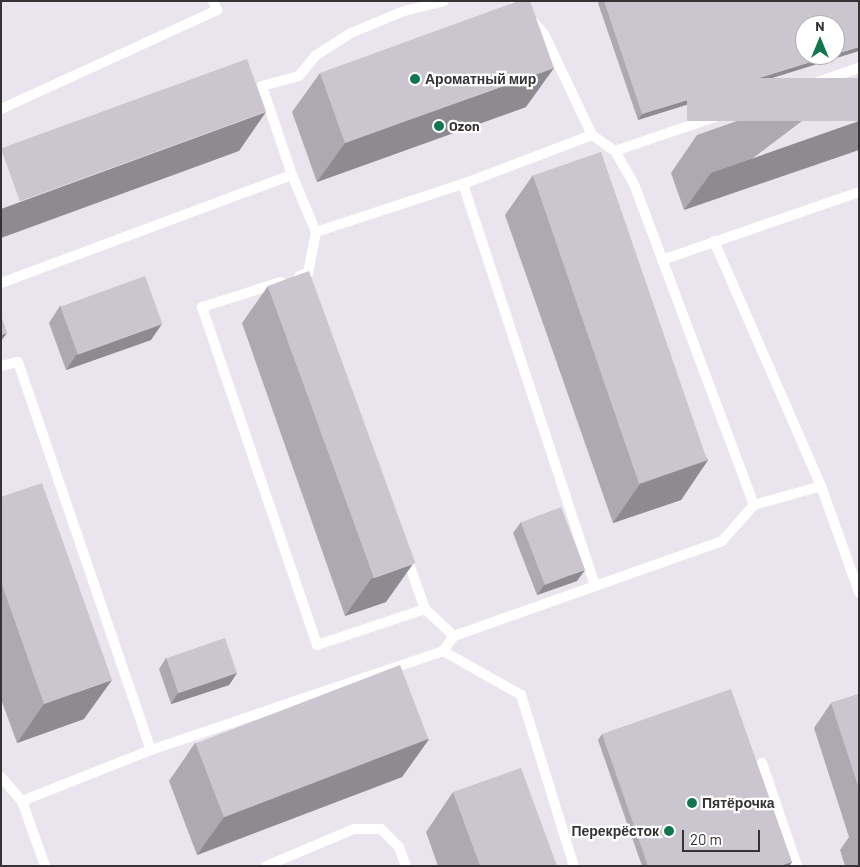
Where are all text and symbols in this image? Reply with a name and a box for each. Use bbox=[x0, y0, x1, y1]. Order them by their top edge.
north arrow bbox=[795, 15, 845, 65]
text: N bbox=[815, 17, 825, 34]
place label: Ароматный мир bbox=[425, 71, 536, 87]
marker: Ароматный мир bbox=[409, 73, 421, 85]
place label: Ozon bbox=[449, 118, 480, 134]
marker: Ozon bbox=[433, 120, 445, 132]
place label: Пятёрочка bbox=[702, 795, 775, 811]
marker: Пятёрочка bbox=[686, 797, 698, 809]
scale bar bbox=[685, 820, 762, 852]
place label: Перекрёсток bbox=[571, 823, 659, 839]
marker: Перекрёсток bbox=[663, 825, 675, 837]
text: 20 m bbox=[690, 830, 722, 848]

